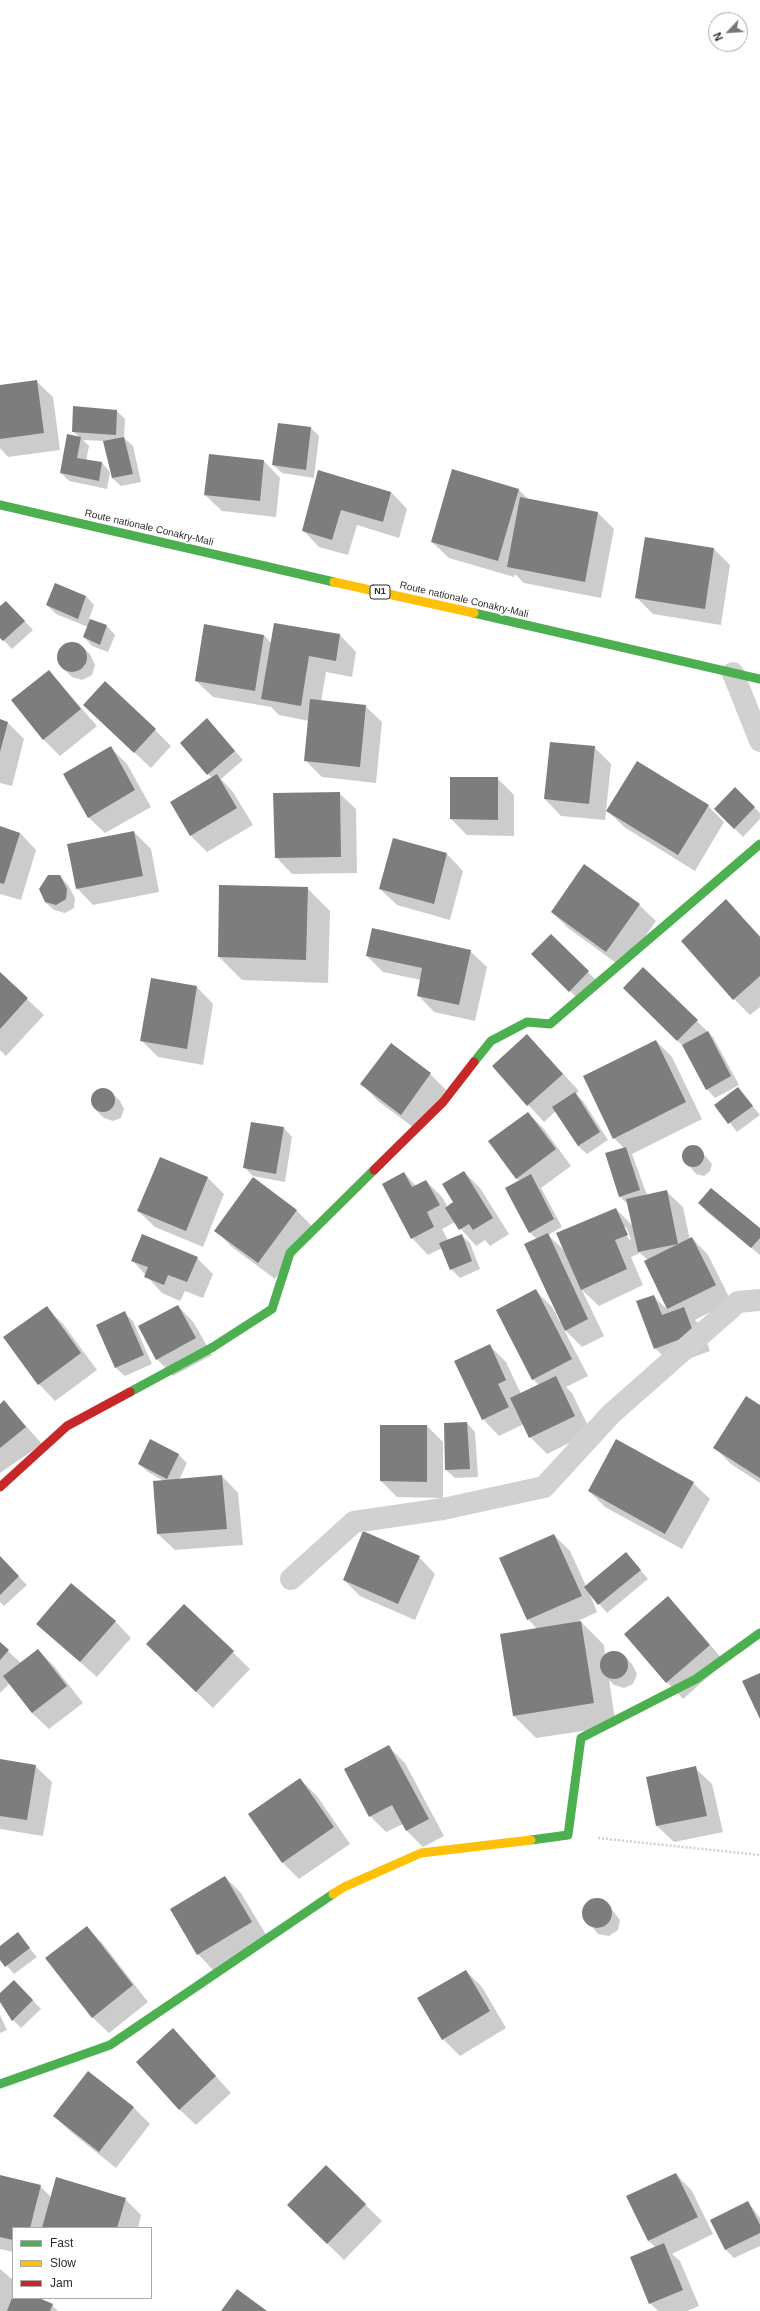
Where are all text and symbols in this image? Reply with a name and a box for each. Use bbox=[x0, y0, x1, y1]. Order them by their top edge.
north arrow bbox=[708, 12, 748, 52]
text: N bbox=[711, 31, 725, 43]
street label: Route nationale Conakry-Mali bbox=[83, 507, 215, 549]
street label: Route nationale Conakry-Mali bbox=[398, 579, 530, 621]
road number: N1 bbox=[370, 585, 390, 599]
legend bbox=[12, 2227, 152, 2299]
text: Fast bbox=[50, 2236, 73, 2250]
text: Slow bbox=[50, 2256, 76, 2270]
text: Jam bbox=[50, 2276, 73, 2290]

